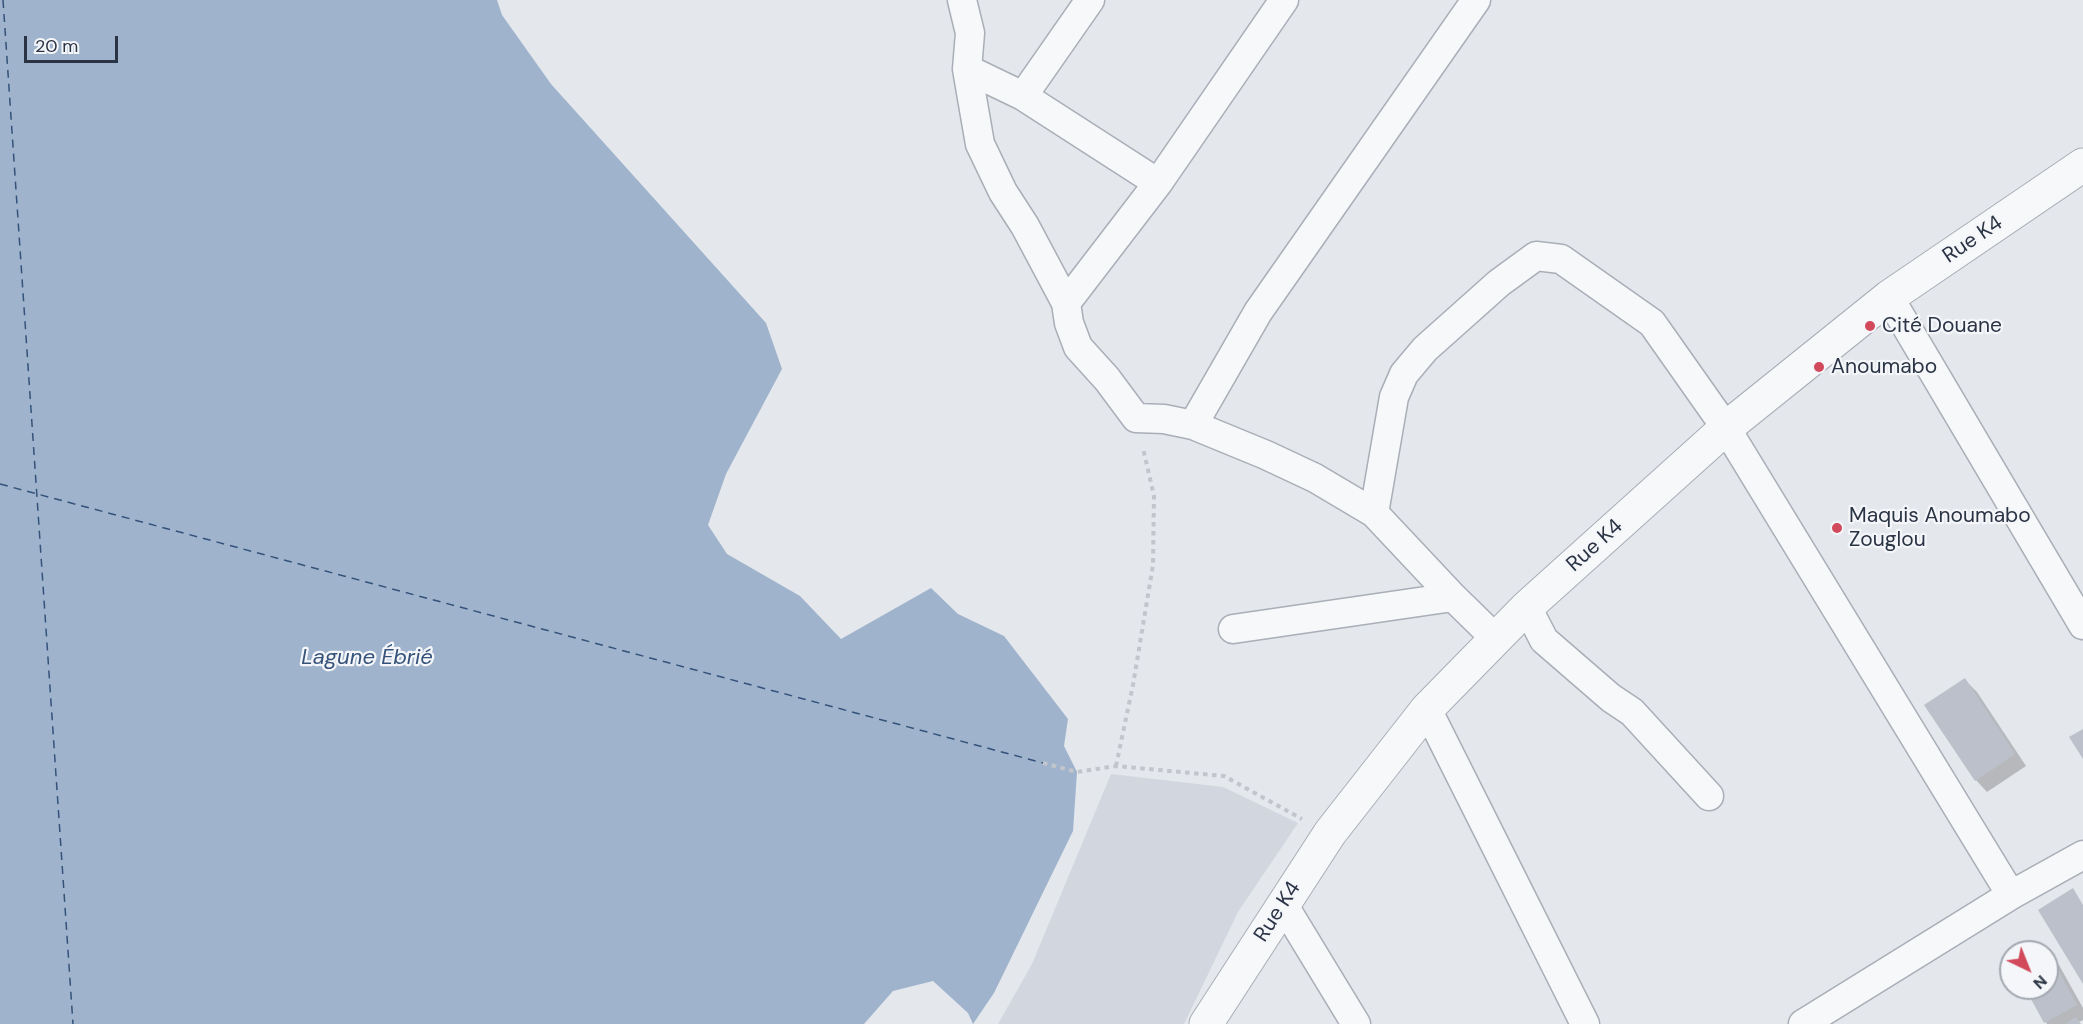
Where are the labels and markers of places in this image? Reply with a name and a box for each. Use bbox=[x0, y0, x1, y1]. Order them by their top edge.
place label: Cité Douane bbox=[1882, 313, 2002, 339]
marker: Cité Douane bbox=[1863, 319, 1877, 333]
place label: Anoumabo bbox=[1831, 354, 1937, 380]
marker: Anoumabo bbox=[1812, 360, 1826, 374]
place label: Maquis Anoumabo Zouglou bbox=[1849, 503, 2031, 553]
marker: Maquis Anoumabo Zouglou bbox=[1830, 521, 1844, 535]

